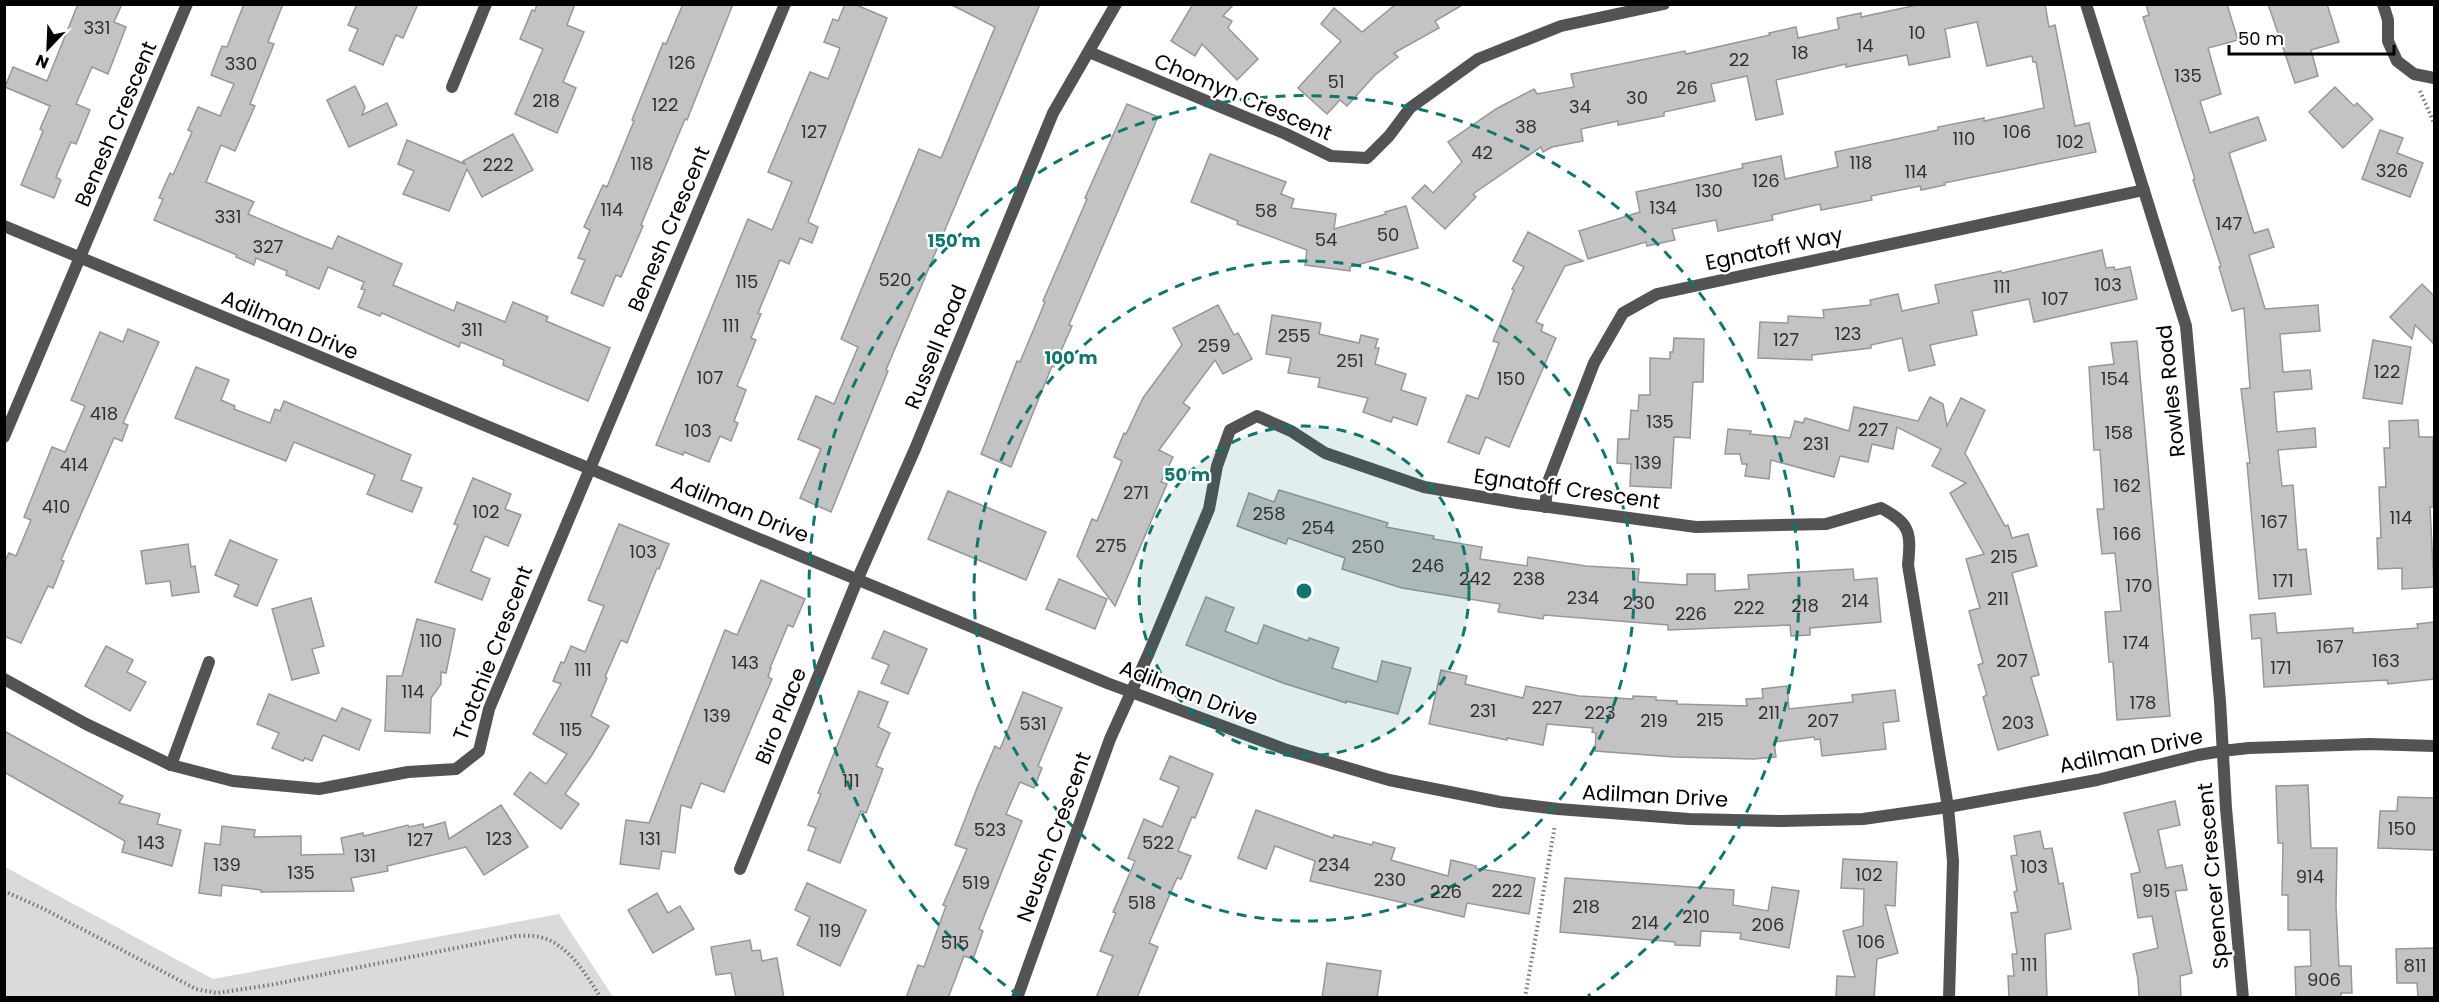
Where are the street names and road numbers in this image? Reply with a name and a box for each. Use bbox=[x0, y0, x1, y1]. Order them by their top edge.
street label: Benesh Crescent bbox=[68, 37, 164, 211]
street label: Chomyn Crescent bbox=[1150, 46, 1337, 147]
street label: Benesh Crescent bbox=[621, 142, 717, 316]
street label: Egnatoff Way bbox=[1703, 220, 1845, 277]
street label: Russell Road bbox=[897, 280, 974, 413]
street label: Adilman Drive bbox=[217, 283, 363, 366]
street label: Rowles Road bbox=[2149, 324, 2192, 459]
street label: Egnatoff Crescent bbox=[1472, 461, 1662, 516]
street label: Adilman Drive bbox=[667, 468, 813, 549]
street label: Trotchie Crescent bbox=[446, 561, 539, 744]
street label: Adilman Drive bbox=[1116, 653, 1263, 732]
street label: Biro Place bbox=[748, 663, 813, 769]
street label: Adilman Drive bbox=[2056, 721, 2205, 780]
street label: Neusch Crescent bbox=[1009, 748, 1098, 926]
street label: Adilman Drive bbox=[1581, 777, 1729, 814]
street label: Spencer Crescent bbox=[2190, 782, 2235, 970]

